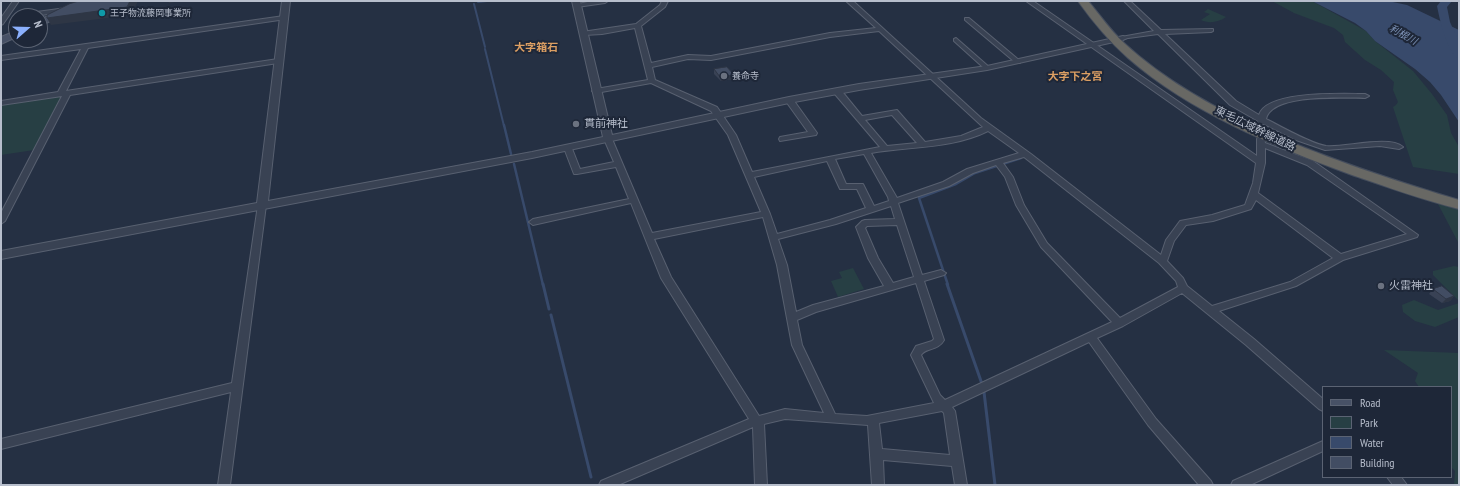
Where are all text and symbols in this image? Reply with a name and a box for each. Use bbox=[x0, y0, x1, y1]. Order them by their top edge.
north arrow bbox=[8, 8, 48, 48]
marker: 王子物流藤岡事業所 bbox=[97, 8, 107, 18]
place label: 王子物流藤岡事業所 bbox=[110, 8, 191, 18]
text: N bbox=[31, 19, 46, 29]
water label: 利根川 bbox=[1387, 22, 1419, 48]
district label: 大字箱石 bbox=[514, 41, 558, 55]
district label: 大字下之宮 bbox=[1048, 70, 1102, 84]
marker: 養命寺 bbox=[719, 71, 729, 81]
place label: 養命寺 bbox=[732, 71, 759, 81]
street label: 東毛広域幹線道路 bbox=[1213, 104, 1297, 154]
place label: 貫前神社 bbox=[584, 117, 628, 131]
marker: 貫前神社 bbox=[571, 119, 581, 129]
place label: 火雷神社 bbox=[1389, 279, 1433, 293]
marker: 火雷神社 bbox=[1376, 281, 1386, 291]
legend bbox=[1322, 386, 1452, 478]
text: Road bbox=[1360, 395, 1380, 410]
text: Park bbox=[1360, 415, 1378, 430]
text: Water bbox=[1360, 435, 1384, 450]
text: Building bbox=[1360, 455, 1395, 470]

